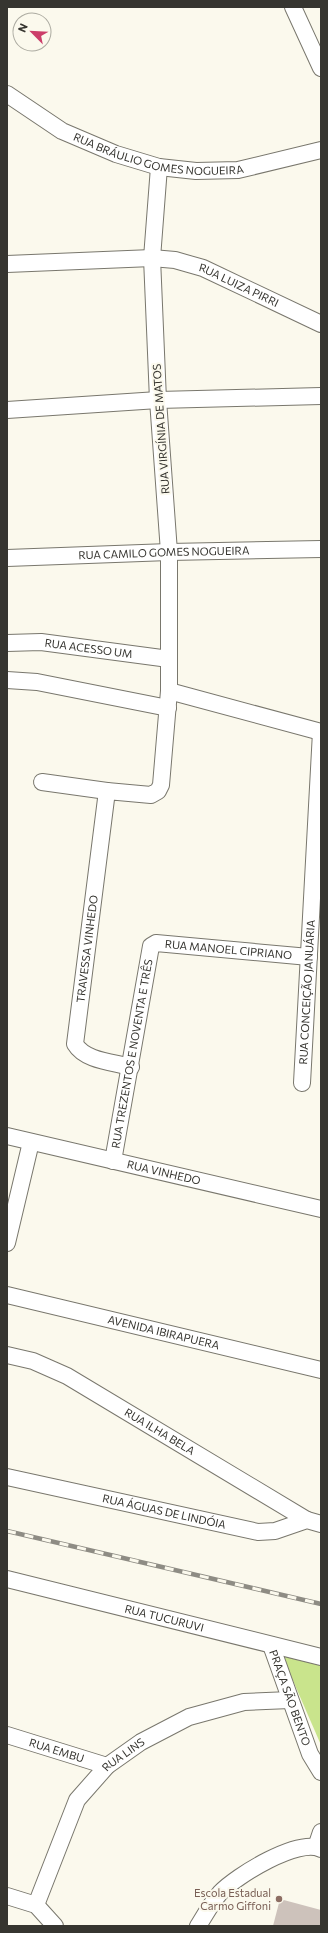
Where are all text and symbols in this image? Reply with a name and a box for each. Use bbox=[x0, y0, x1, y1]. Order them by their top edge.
north arrow bbox=[12, 12, 52, 52]
text: N bbox=[15, 21, 30, 34]
street label: RUA BRÁULIO GOMES NOGUEIRA bbox=[72, 130, 245, 177]
street label: RUA LUIZA PIRRI bbox=[198, 260, 281, 309]
street label: RUA VIRGÍNIA DE MATOS bbox=[148, 363, 172, 495]
street label: RUA CAMILO GOMES NOGUEIRA bbox=[78, 543, 250, 561]
street label: RUA ACESSO UM bbox=[44, 636, 133, 660]
street label: TRAVESSA VINHEDO bbox=[73, 894, 100, 1004]
street label: RUA CONCEIÇÃO JANUÁRIA bbox=[296, 919, 317, 1065]
street label: RUA MANOEL CIPRIANO bbox=[164, 937, 293, 961]
street label: RUA TREZENTOS E NOVENTA E TRÊS bbox=[108, 958, 155, 1149]
street label: RUA VINHEDO bbox=[126, 1157, 202, 1187]
street label: AVENIDA IBIRAPUERA bbox=[107, 1312, 221, 1352]
street label: RUA ILHA BELA bbox=[123, 1405, 198, 1457]
street label: RUA ÁGUAS DE LINDÓIA bbox=[101, 1491, 228, 1531]
street label: RUA TUCURUVI bbox=[123, 1601, 205, 1634]
street label: PRAÇA SÃO BENTO bbox=[267, 1648, 314, 1747]
street label: RUA EMBU bbox=[28, 1735, 86, 1765]
street label: RUA LINS bbox=[99, 1735, 147, 1773]
place label: Escola Estadual Carmo Giffoni bbox=[194, 1886, 271, 1912]
marker: Escola Estadual Carmo Giffoni bbox=[274, 1894, 284, 1904]

